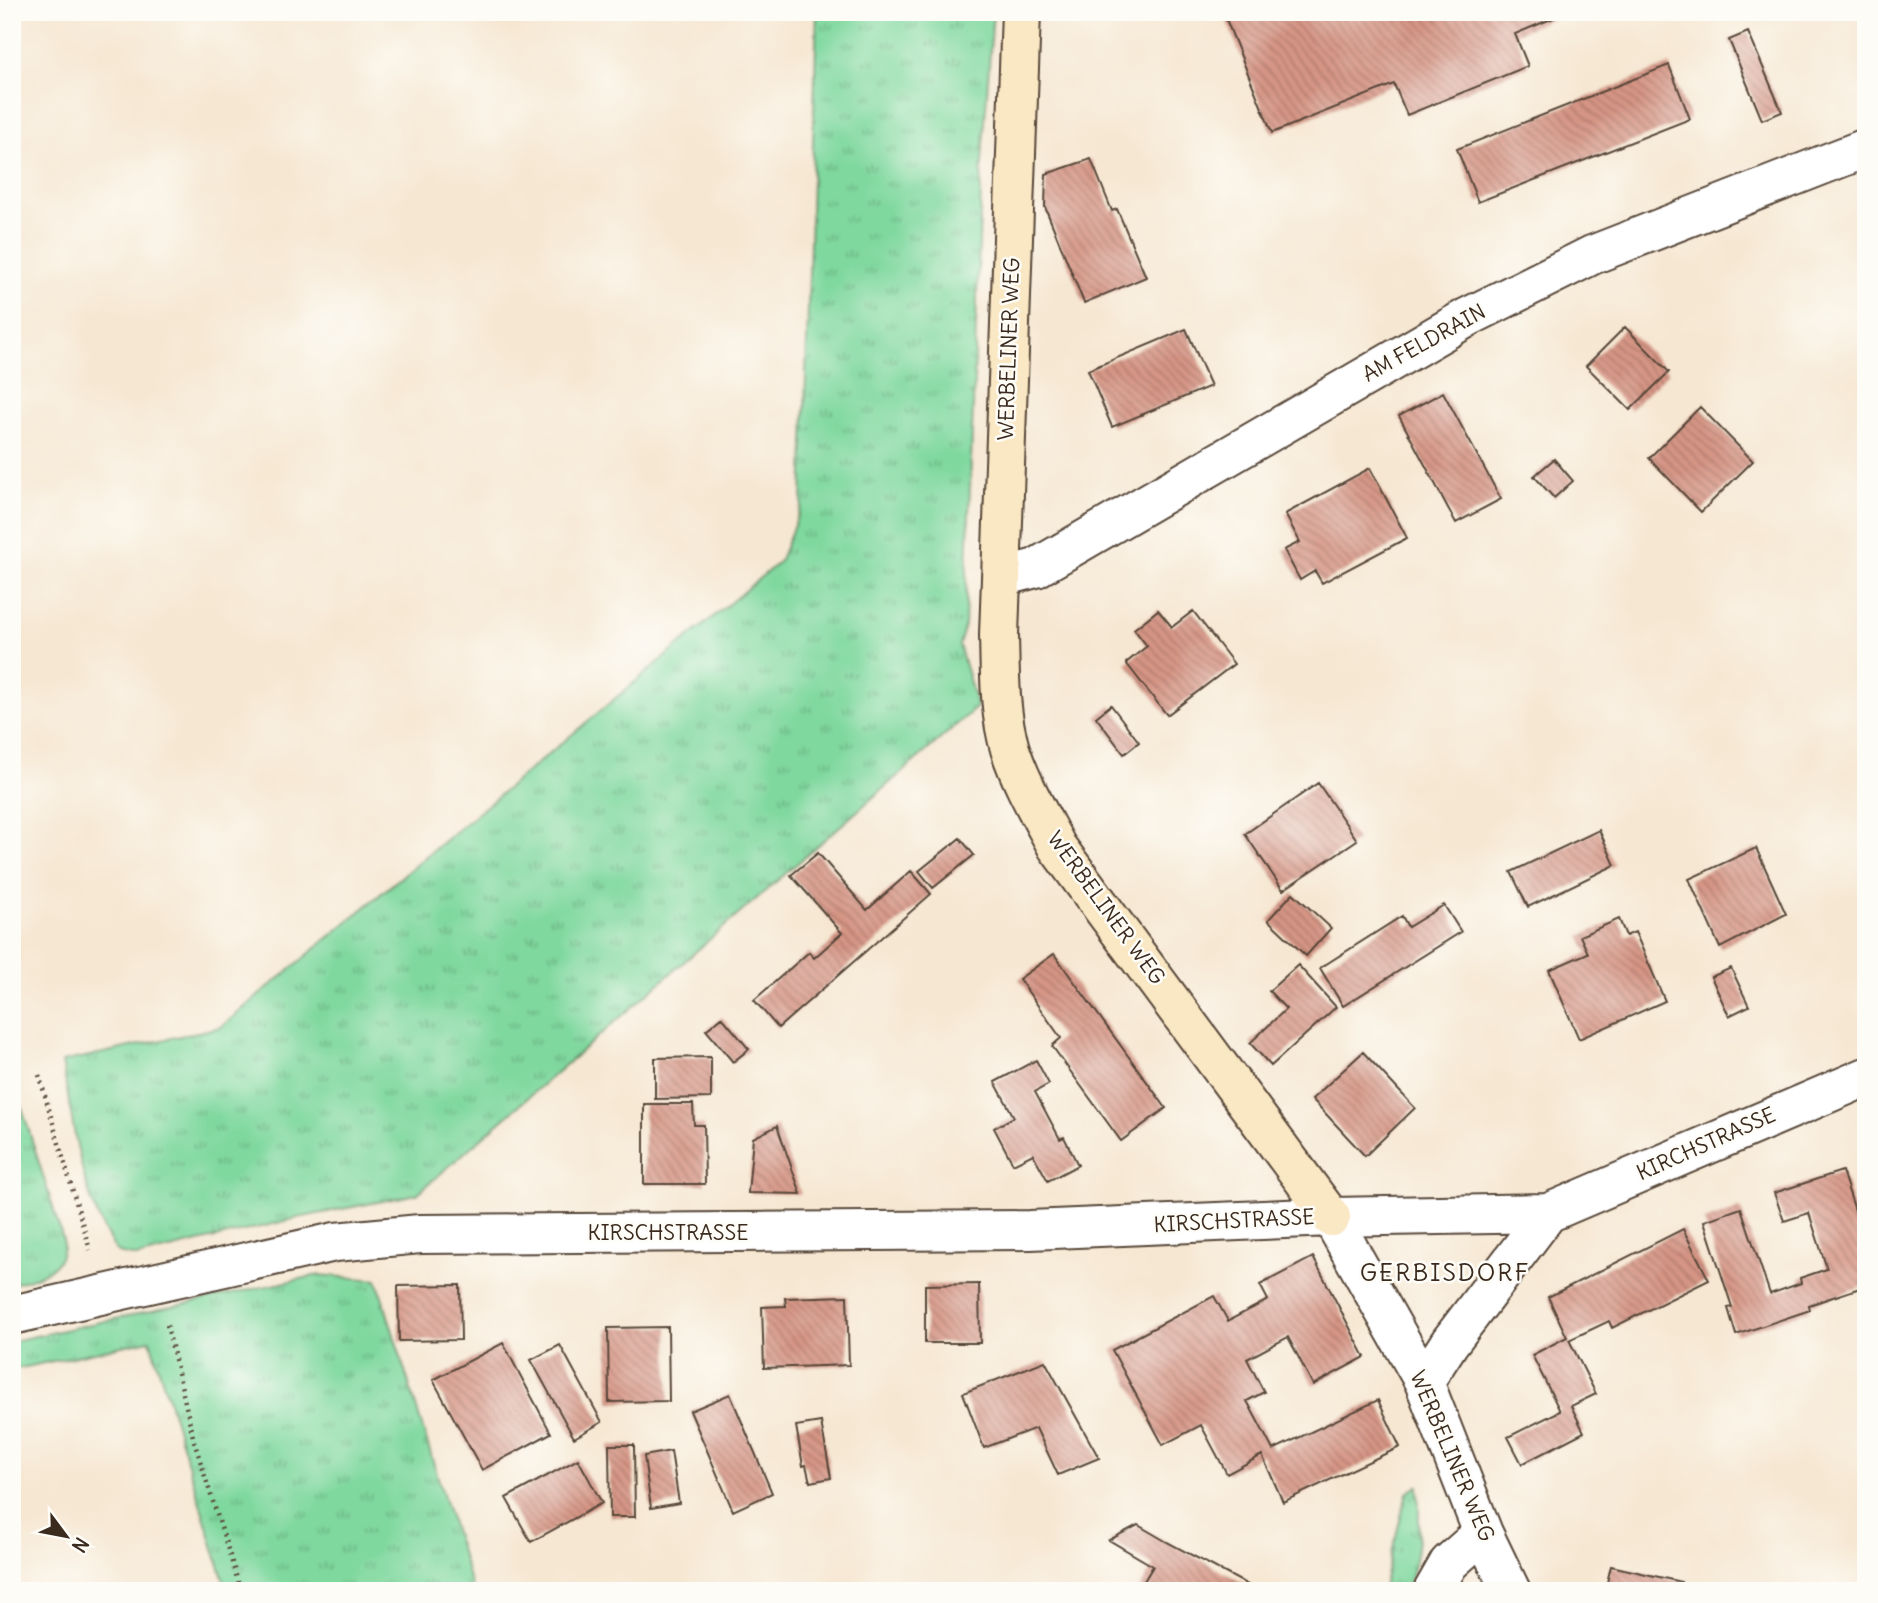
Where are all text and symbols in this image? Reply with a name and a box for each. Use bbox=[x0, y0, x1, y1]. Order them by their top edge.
street label: WERBELINER WEG bbox=[992, 257, 1025, 441]
street label: AM FELDRAIN bbox=[1357, 298, 1490, 387]
street label: WERBELINER WEG bbox=[1042, 826, 1171, 990]
street label: KIRCHSTRASSE bbox=[1632, 1101, 1779, 1186]
street label: KIRSCHSTRASSE bbox=[1153, 1203, 1315, 1238]
street label: KIRSCHSTRASSE bbox=[587, 1219, 749, 1246]
district label: GERBISDORF bbox=[1360, 1257, 1530, 1287]
street label: WERBELINER WEG bbox=[1404, 1366, 1501, 1545]
north arrow bbox=[32, 1502, 102, 1572]
text: N bbox=[67, 1533, 94, 1557]

